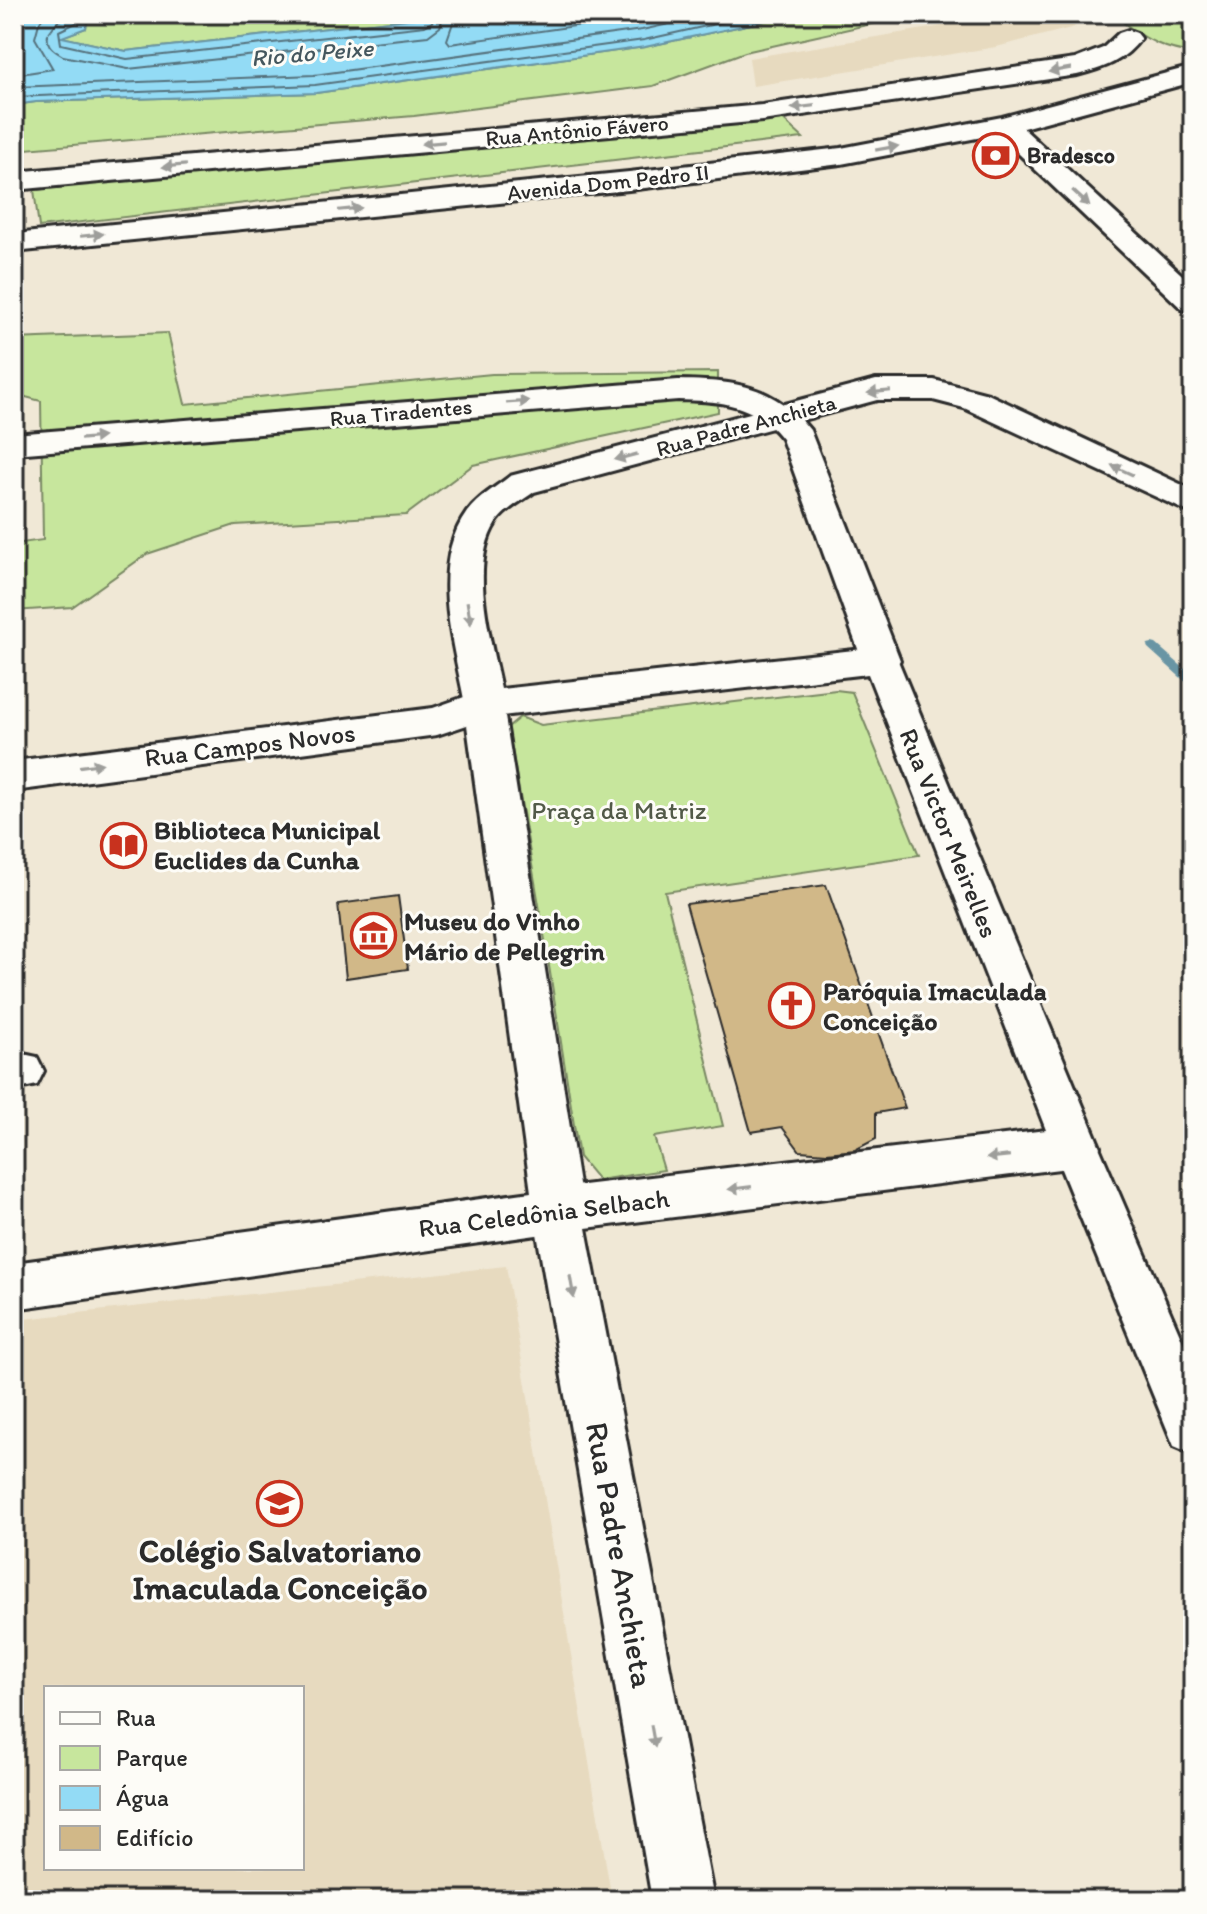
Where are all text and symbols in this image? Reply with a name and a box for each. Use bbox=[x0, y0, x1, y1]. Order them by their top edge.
water label: Rio do Peixe bbox=[250, 33, 376, 72]
one-way arrow bbox=[1047, 64, 1072, 76]
one-way arrow bbox=[790, 101, 815, 114]
street label: Rua Antônio Fávero bbox=[484, 109, 670, 152]
bank icon: Bradesco bbox=[972, 131, 1020, 179]
one-way arrow bbox=[420, 137, 445, 150]
one-way arrow bbox=[874, 141, 899, 153]
place label: Bradesco bbox=[1027, 142, 1115, 169]
street label: Avenida Dom Pedro II bbox=[506, 158, 710, 207]
one-way arrow bbox=[161, 160, 186, 173]
one-way arrow bbox=[1072, 188, 1091, 206]
one-way arrow bbox=[338, 202, 363, 215]
one-way arrow bbox=[80, 228, 105, 241]
one-way arrow bbox=[867, 385, 892, 398]
street label: Rua Padre Anchieta bbox=[653, 388, 840, 462]
street label: Rua Tiradentes bbox=[329, 393, 473, 432]
one-way arrow bbox=[506, 395, 531, 408]
one-way arrow bbox=[80, 431, 105, 444]
one-way arrow bbox=[614, 451, 639, 463]
one-way arrow bbox=[1111, 463, 1134, 477]
one-way arrow bbox=[464, 601, 476, 626]
street label: Rua Campos Novos bbox=[143, 716, 357, 774]
street label: Rua Victor Meirelles bbox=[892, 724, 1006, 942]
one-way arrow bbox=[79, 759, 104, 772]
park label: Praça da Matriz bbox=[531, 794, 707, 826]
place label: Biblioteca Municipal Euclides da Cunha bbox=[154, 814, 381, 876]
library icon: Biblioteca Municipal Euclides da Cunha bbox=[99, 821, 147, 869]
place label: Museu do Vinho Mário de Pellegrin bbox=[404, 905, 605, 967]
museum icon: Museu do Vinho Mário de Pellegrin bbox=[349, 912, 397, 960]
place label: Paróquia Imaculada Conceição bbox=[823, 975, 1047, 1037]
church icon: Paróquia Imaculada Conceição bbox=[768, 982, 816, 1030]
one-way arrow bbox=[985, 1151, 1010, 1164]
street label: Rua Celedônia Selbach bbox=[417, 1182, 671, 1244]
one-way arrow bbox=[727, 1182, 752, 1195]
one-way arrow bbox=[567, 1275, 579, 1300]
street label: Rua Padre Anchieta bbox=[578, 1419, 662, 1691]
school or university icon: Colégio Salvatoriano Imaculada Conceição bbox=[256, 1480, 304, 1528]
place label: Colégio Salvatoriano Imaculada Conceição bbox=[132, 1532, 428, 1607]
legend bbox=[44, 1686, 304, 1870]
text: Rua bbox=[116, 1703, 156, 1732]
one-way arrow bbox=[648, 1724, 660, 1749]
text: Parque bbox=[116, 1743, 188, 1772]
text: Água bbox=[116, 1783, 169, 1812]
text: Edifício bbox=[116, 1823, 193, 1852]

